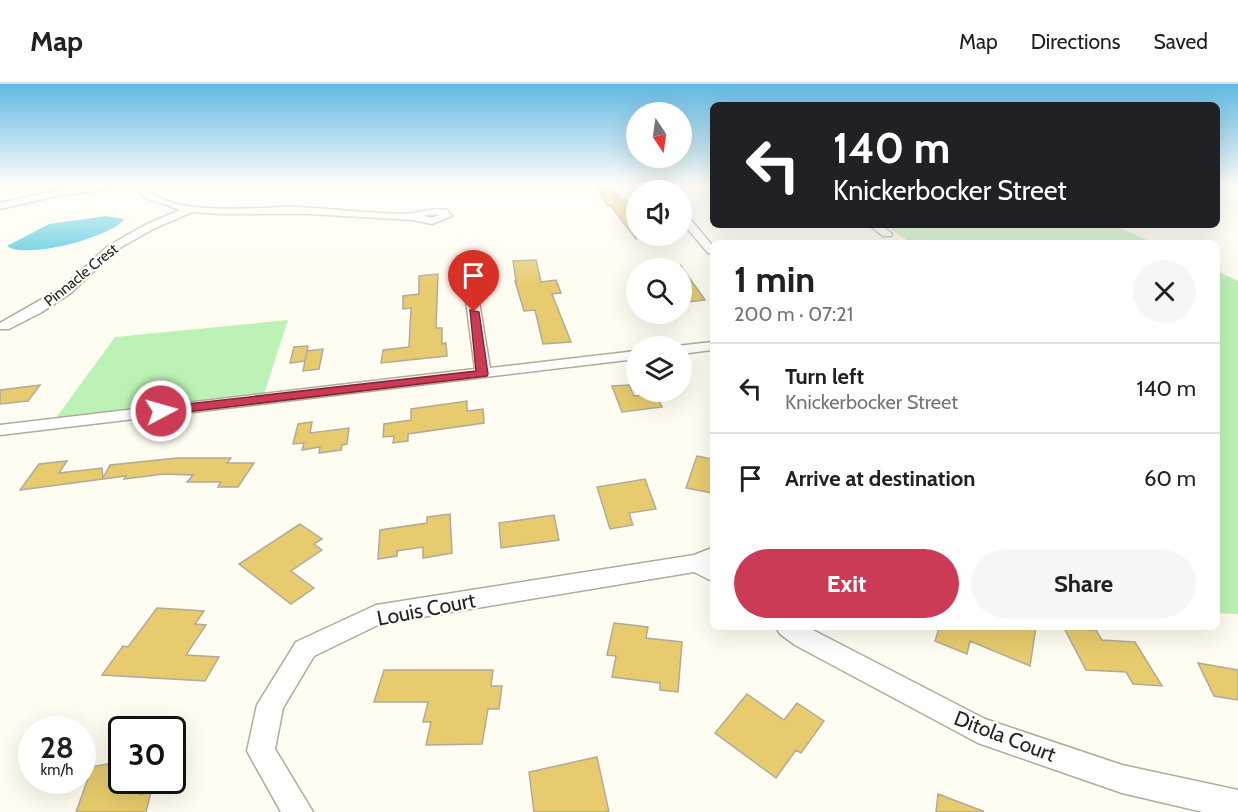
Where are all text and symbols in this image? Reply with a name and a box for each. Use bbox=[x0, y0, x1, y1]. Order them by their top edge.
text: Map bbox=[30, 24, 83, 58]
text: Map bbox=[959, 29, 998, 54]
text: Directions bbox=[1031, 29, 1120, 54]
text: Saved bbox=[1153, 29, 1208, 54]
north arrow bbox=[626, 102, 692, 168]
map controls bbox=[626, 102, 692, 402]
text: 140 m bbox=[833, 122, 950, 174]
icon: left bbox=[734, 126, 812, 204]
text: Knickerbocker Street bbox=[833, 174, 1067, 207]
button: sound bbox=[626, 180, 692, 246]
street label: Pinnacle Crest bbox=[41, 240, 121, 310]
pin bbox=[448, 250, 499, 312]
text: 1 min bbox=[734, 257, 815, 301]
button: search bbox=[626, 258, 692, 324]
icon: arrive bbox=[457, 259, 490, 292]
button: close bbox=[1133, 260, 1196, 323]
text: 200 m · 07:21 bbox=[734, 302, 853, 326]
button: layers bbox=[626, 336, 692, 402]
text: Turn left bbox=[785, 363, 864, 390]
icon: left bbox=[734, 372, 767, 405]
text: 140 m bbox=[1137, 375, 1196, 402]
position arrow bbox=[129, 379, 193, 443]
text: Knickerbocker Street bbox=[785, 390, 958, 414]
icon: arrive bbox=[734, 462, 767, 495]
text: Arrive at destination bbox=[785, 465, 975, 492]
text: 60 m bbox=[1144, 465, 1196, 492]
button: Exit bbox=[734, 549, 959, 618]
button: Share bbox=[971, 549, 1196, 618]
street label: Louis Court bbox=[375, 587, 477, 631]
street label: Ditola Court bbox=[951, 705, 1059, 767]
speed limit sign: 30 bbox=[108, 716, 186, 794]
text: 28 bbox=[40, 729, 74, 766]
text: km/h bbox=[41, 761, 73, 779]

